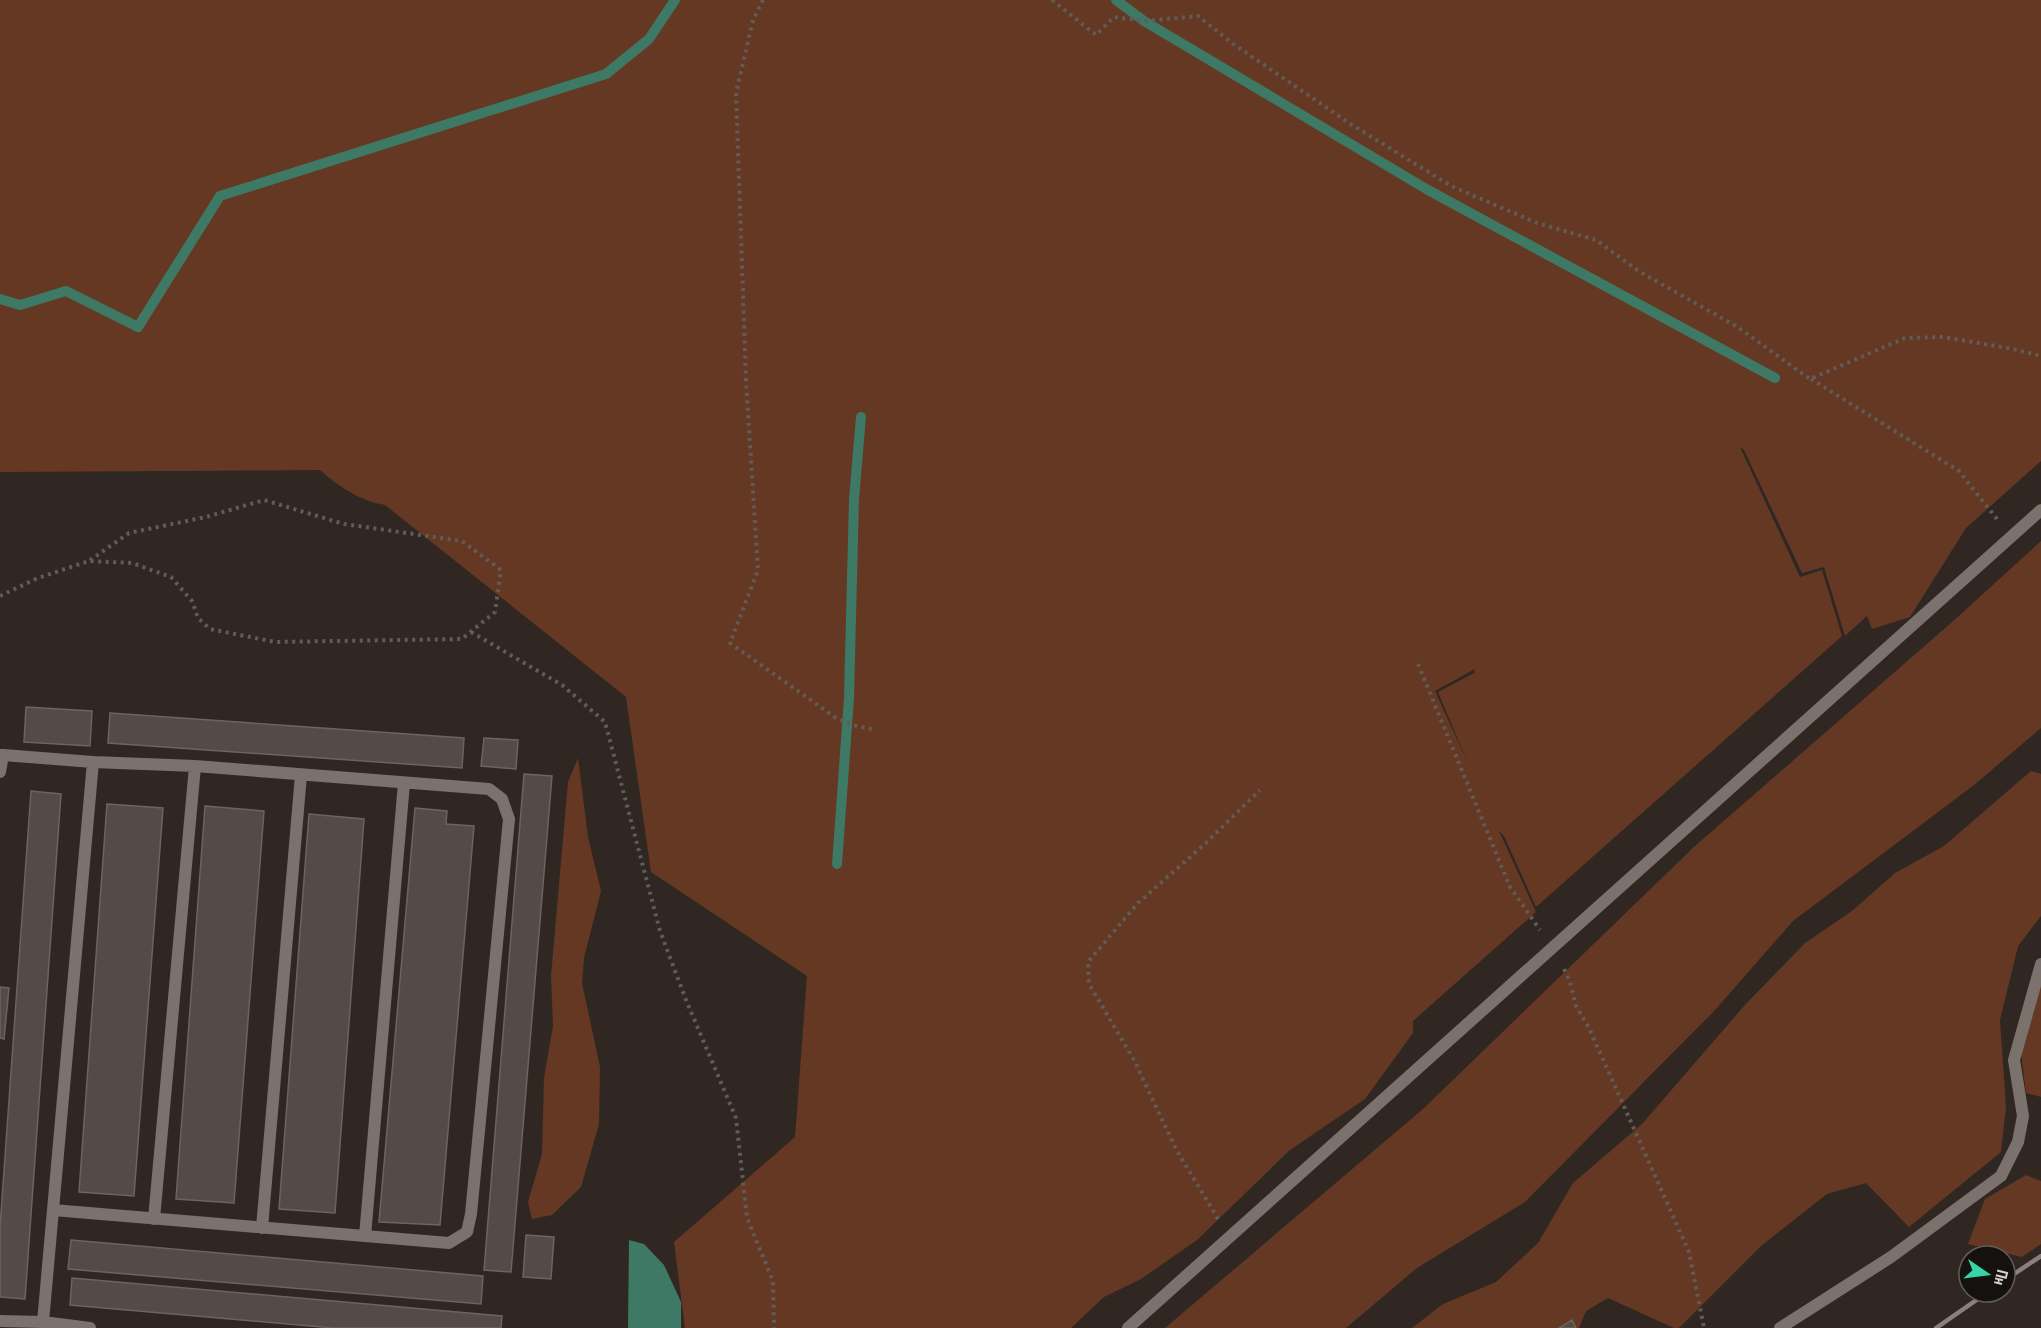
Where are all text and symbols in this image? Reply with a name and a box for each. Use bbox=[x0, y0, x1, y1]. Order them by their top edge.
north arrow bbox=[1957, 1244, 2017, 1304]
text: Пн bbox=[1990, 1268, 2013, 1288]

